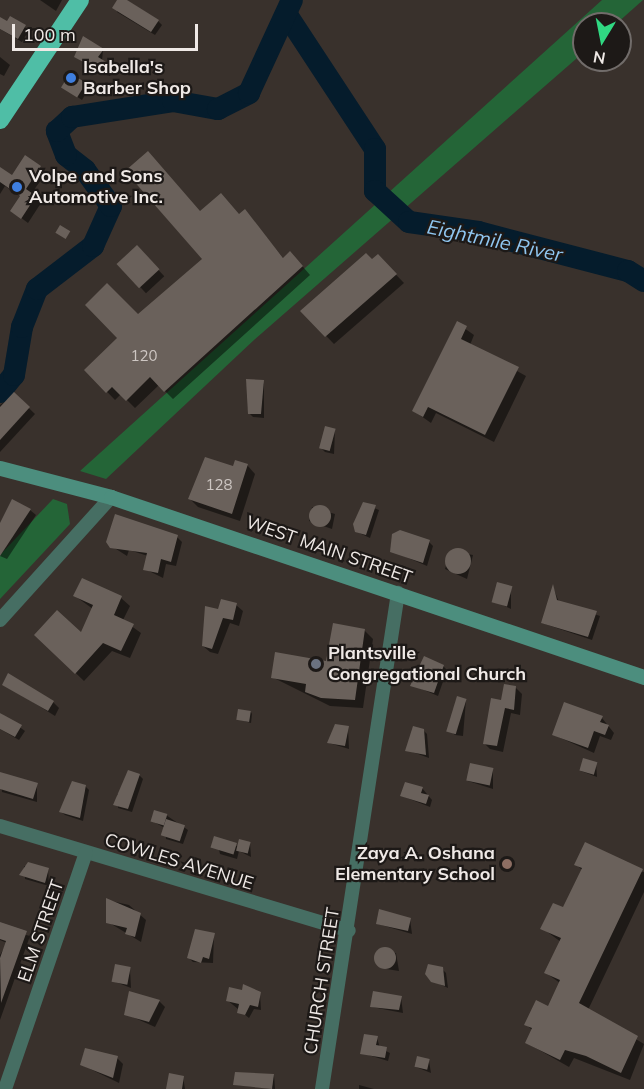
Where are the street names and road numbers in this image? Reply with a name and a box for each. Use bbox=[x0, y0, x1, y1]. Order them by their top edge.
street label: WEST MAIN STREET bbox=[243, 511, 415, 589]
street label: COWLES AVENUE bbox=[102, 829, 256, 895]
street label: ELM STREET bbox=[13, 877, 69, 985]
street label: CHURCH STREET bbox=[300, 906, 344, 1056]

